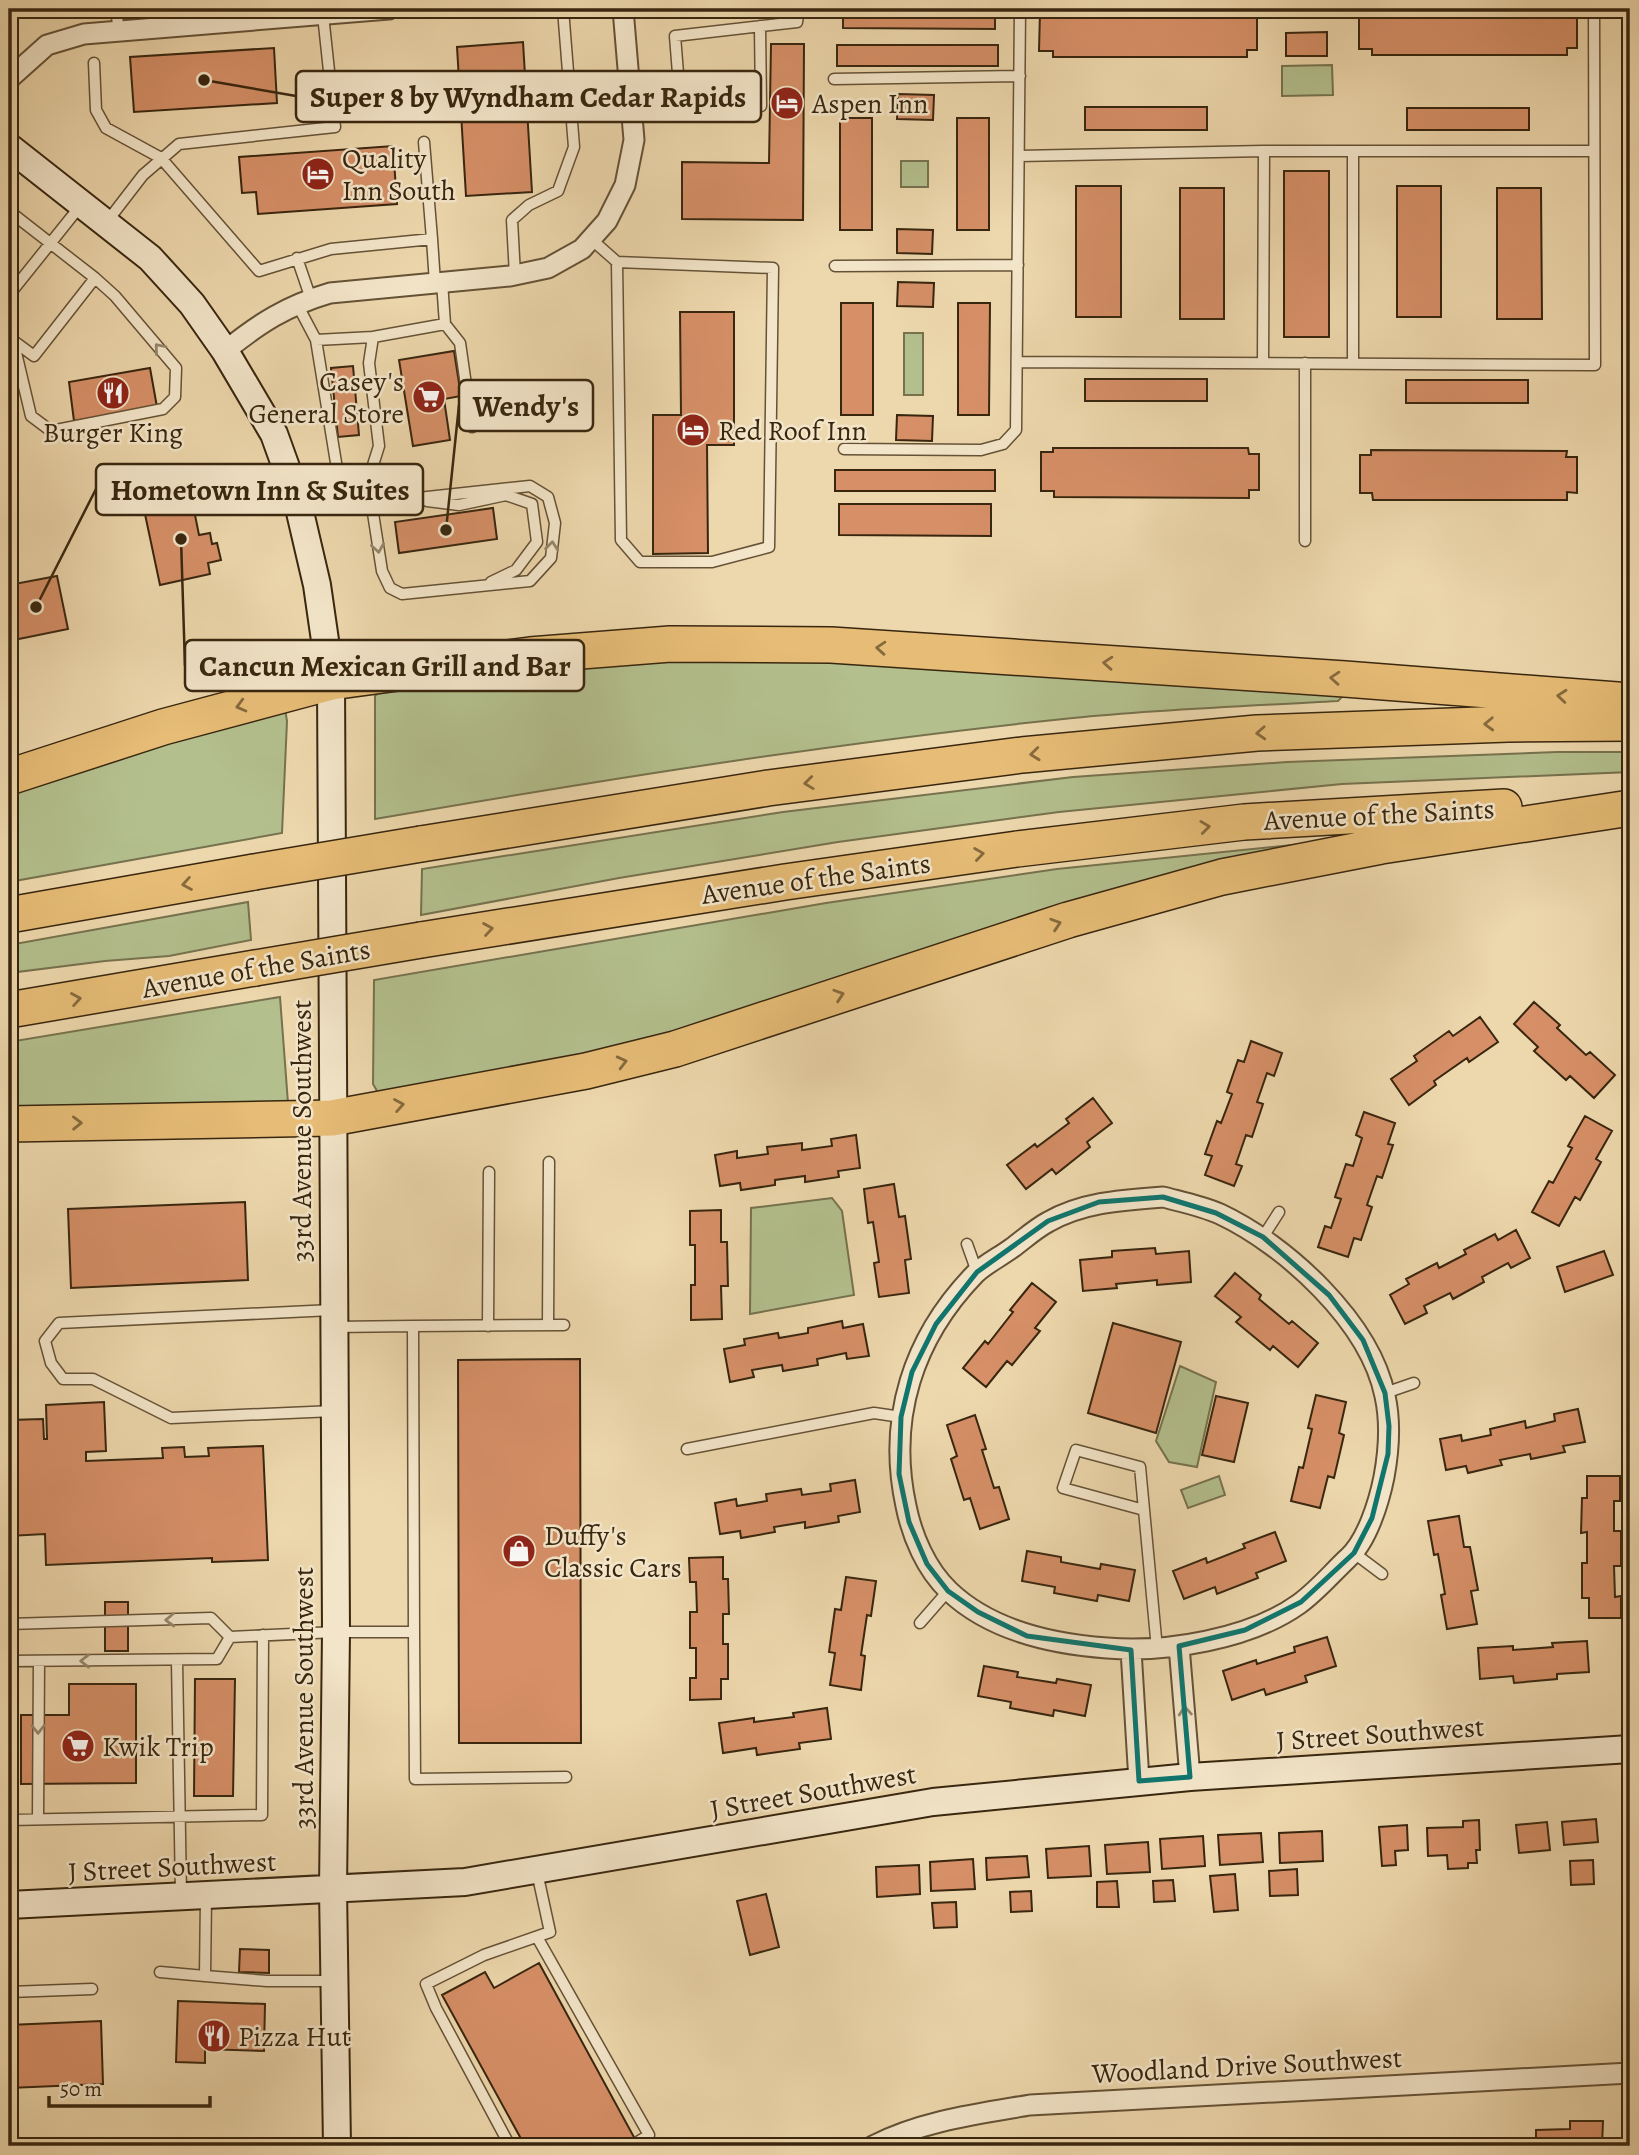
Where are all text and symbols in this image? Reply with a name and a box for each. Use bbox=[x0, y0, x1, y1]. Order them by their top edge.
callout: Super 8 by Wyndham Cedar Rapids bbox=[296, 71, 761, 122]
text: Super 8 by Wyndham Cedar Rapids bbox=[310, 77, 746, 117]
hotel icon: Aspen Inn bbox=[768, 84, 806, 122]
place label: Aspen Inn bbox=[811, 85, 928, 123]
place label: Quality Inn South bbox=[342, 140, 456, 210]
hotel icon: Quality Inn South bbox=[299, 155, 337, 193]
one-way arrow bbox=[155, 344, 167, 357]
place label: Casey's General Store bbox=[249, 363, 404, 433]
restaurant icon: Burger King bbox=[94, 374, 132, 412]
supermarket icon: Casey's General Store bbox=[410, 378, 448, 416]
callout: Wendy's bbox=[459, 380, 593, 431]
text: Wendy's bbox=[472, 386, 579, 426]
hotel icon: Red Roof Inn bbox=[674, 411, 712, 449]
place label: Red Roof Inn bbox=[718, 412, 867, 450]
place label: Burger King bbox=[43, 414, 183, 452]
callout: Hometown Inn & Suites bbox=[96, 464, 423, 515]
text: Hometown Inn & Suites bbox=[110, 470, 410, 510]
one-way arrow bbox=[544, 540, 559, 551]
one-way arrow bbox=[371, 543, 386, 554]
callout: Cancun Mexican Grill and Bar bbox=[185, 640, 584, 691]
one-way arrow bbox=[876, 641, 887, 656]
text: Cancun Mexican Grill and Bar bbox=[199, 646, 571, 686]
one-way arrow bbox=[1103, 656, 1114, 671]
one-way arrow bbox=[1330, 671, 1341, 686]
one-way arrow bbox=[1556, 689, 1567, 704]
one-way arrow bbox=[235, 698, 247, 712]
one-way arrow bbox=[1483, 717, 1494, 732]
one-way arrow bbox=[1255, 725, 1266, 740]
one-way arrow bbox=[1029, 746, 1040, 761]
one-way arrow bbox=[803, 775, 815, 790]
street label: Avenue of the Saints bbox=[1262, 790, 1495, 840]
one-way arrow bbox=[1199, 819, 1211, 834]
street label: Avenue of the Saints bbox=[698, 844, 933, 914]
one-way arrow bbox=[973, 847, 985, 862]
one-way arrow bbox=[181, 876, 193, 891]
one-way arrow bbox=[1049, 918, 1061, 932]
one-way arrow bbox=[482, 922, 494, 937]
street label: Avenue of the Saints bbox=[138, 930, 373, 1008]
one-way arrow bbox=[833, 989, 845, 1003]
one-way arrow bbox=[70, 992, 82, 1007]
street label: 33rd Avenue Southwest bbox=[283, 1000, 321, 1262]
one-way arrow bbox=[616, 1056, 628, 1070]
one-way arrow bbox=[393, 1099, 405, 1114]
one-way arrow bbox=[72, 1115, 83, 1131]
place label: Duffy's Classic Cars bbox=[544, 1517, 682, 1587]
shop icon: Duffy's Classic Cars bbox=[500, 1532, 538, 1570]
street label: 33rd Avenue Southwest bbox=[285, 1567, 323, 1829]
one-way arrow bbox=[164, 1612, 175, 1627]
one-way arrow bbox=[79, 1653, 89, 1669]
one-way arrow bbox=[1178, 1705, 1193, 1716]
street label: J Street Southwest bbox=[1275, 1708, 1485, 1760]
one-way arrow bbox=[30, 1725, 46, 1735]
supermarket icon: Kwik Trip bbox=[59, 1727, 97, 1765]
place label: Kwik Trip bbox=[102, 1728, 214, 1766]
street label: J Street Southwest bbox=[707, 1755, 919, 1829]
street label: J Street Southwest bbox=[67, 1843, 277, 1891]
restaurant icon: Pizza Hut bbox=[195, 2017, 233, 2055]
place label: Pizza Hut bbox=[238, 2018, 351, 2056]
street label: Woodland Drive Southwest bbox=[1090, 2039, 1403, 2093]
scale bar bbox=[49, 2064, 210, 2108]
text: 50 m bbox=[60, 2075, 102, 2103]

